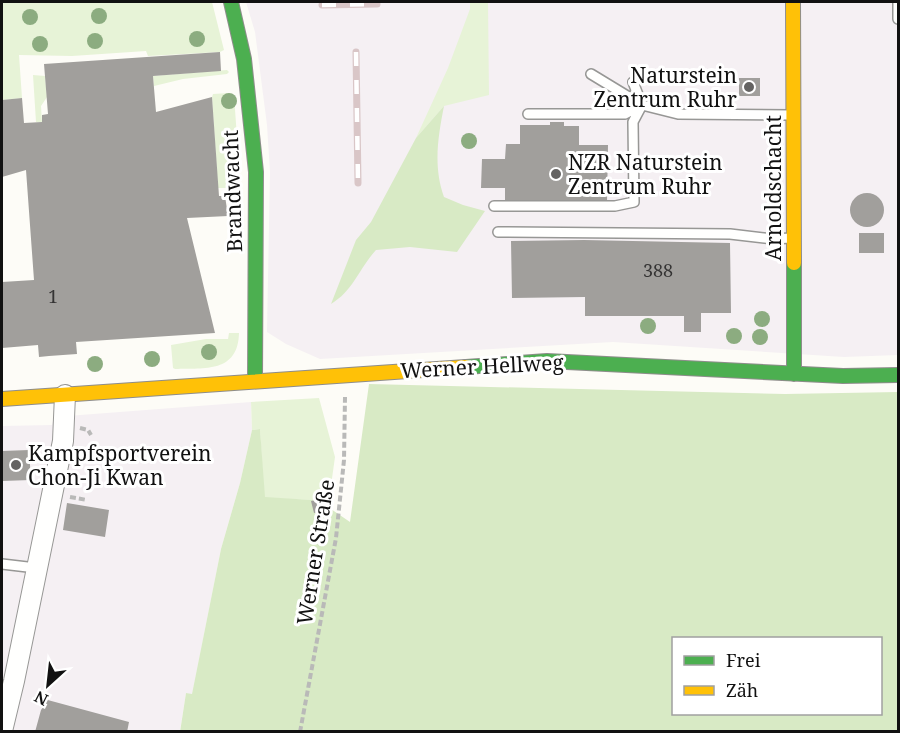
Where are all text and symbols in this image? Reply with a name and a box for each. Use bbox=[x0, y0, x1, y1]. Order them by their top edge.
place label: Naturstein Zentrum Ruhr bbox=[594, 61, 737, 113]
marker: Naturstein Zentrum Ruhr bbox=[742, 80, 756, 94]
street label: Arnoldschacht bbox=[759, 115, 787, 261]
street label: Brandwacht bbox=[216, 129, 248, 253]
place label: NZR Naturstein Zentrum Ruhr bbox=[568, 148, 723, 200]
marker: NZR Naturstein Zentrum Ruhr bbox=[549, 167, 563, 181]
house number: 388 bbox=[643, 258, 673, 282]
house number: 1 bbox=[48, 284, 58, 308]
street label: Werner Hellweg bbox=[400, 348, 565, 384]
place label: Kampfsportverein Chon-Ji Kwan bbox=[28, 439, 212, 491]
marker: Kampfsportverein Chon-Ji Kwan bbox=[9, 458, 23, 472]
street label: Werner Straße bbox=[290, 477, 340, 627]
legend bbox=[672, 637, 882, 715]
text: Frei bbox=[726, 648, 761, 672]
north arrow bbox=[18, 655, 78, 715]
text: Zäh bbox=[726, 678, 758, 702]
text: N bbox=[30, 686, 52, 711]

